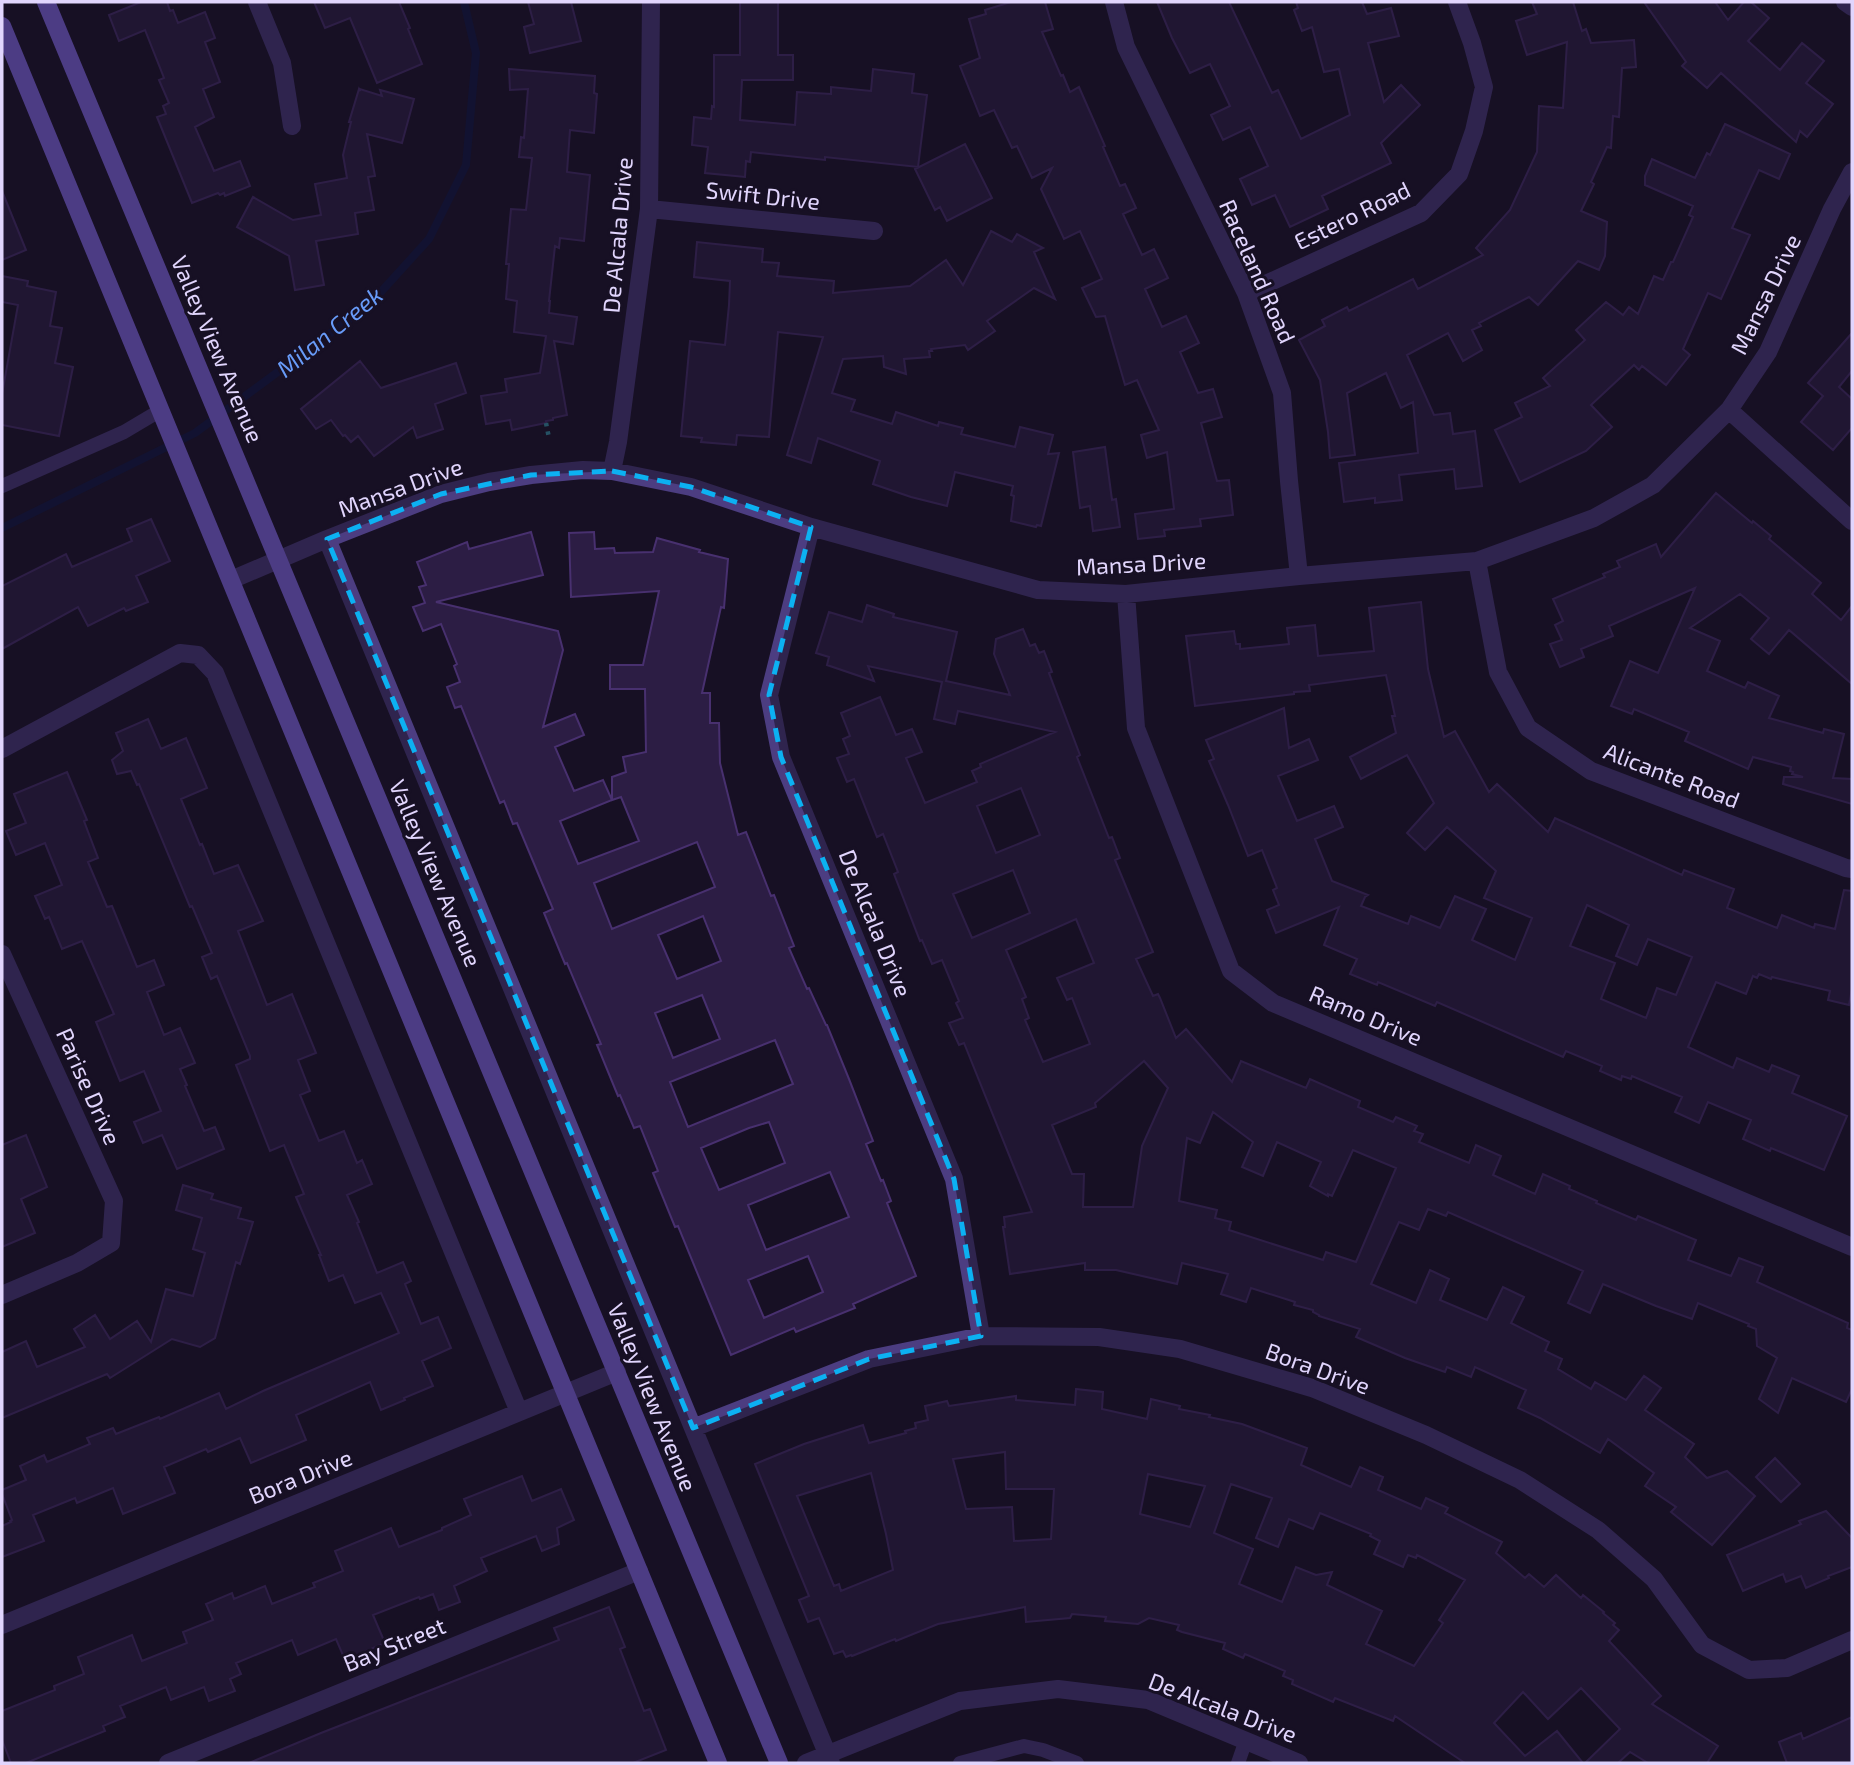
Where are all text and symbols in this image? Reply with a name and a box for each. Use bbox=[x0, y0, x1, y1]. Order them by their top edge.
street label: De Alcala Drive bbox=[596, 156, 638, 314]
street label: Swift Drive bbox=[705, 175, 821, 215]
street label: Estero Road bbox=[1289, 175, 1415, 255]
street label: Raceland Road bbox=[1214, 195, 1302, 347]
street label: Mansa Drive bbox=[1724, 229, 1806, 359]
street label: Valley View Avenue bbox=[166, 251, 270, 447]
water label: Milan Creek bbox=[270, 279, 388, 383]
street label: Mansa Drive bbox=[334, 452, 466, 522]
street label: Mansa Drive bbox=[1075, 546, 1207, 580]
street label: Alicante Road bbox=[1600, 736, 1744, 814]
street label: Valley View Avenue bbox=[384, 775, 488, 971]
street label: De Alcala Drive bbox=[834, 845, 918, 1001]
street label: Ramo Drive bbox=[1305, 979, 1427, 1051]
street label: Parise Drive bbox=[51, 1023, 127, 1149]
street label: Valley View Avenue bbox=[602, 1299, 704, 1495]
street label: Bora Drive bbox=[1262, 1336, 1374, 1400]
street label: Bora Drive bbox=[244, 1443, 356, 1509]
street label: Bay Street bbox=[339, 1611, 449, 1677]
street label: De Alcala Drive bbox=[1145, 1666, 1301, 1748]

